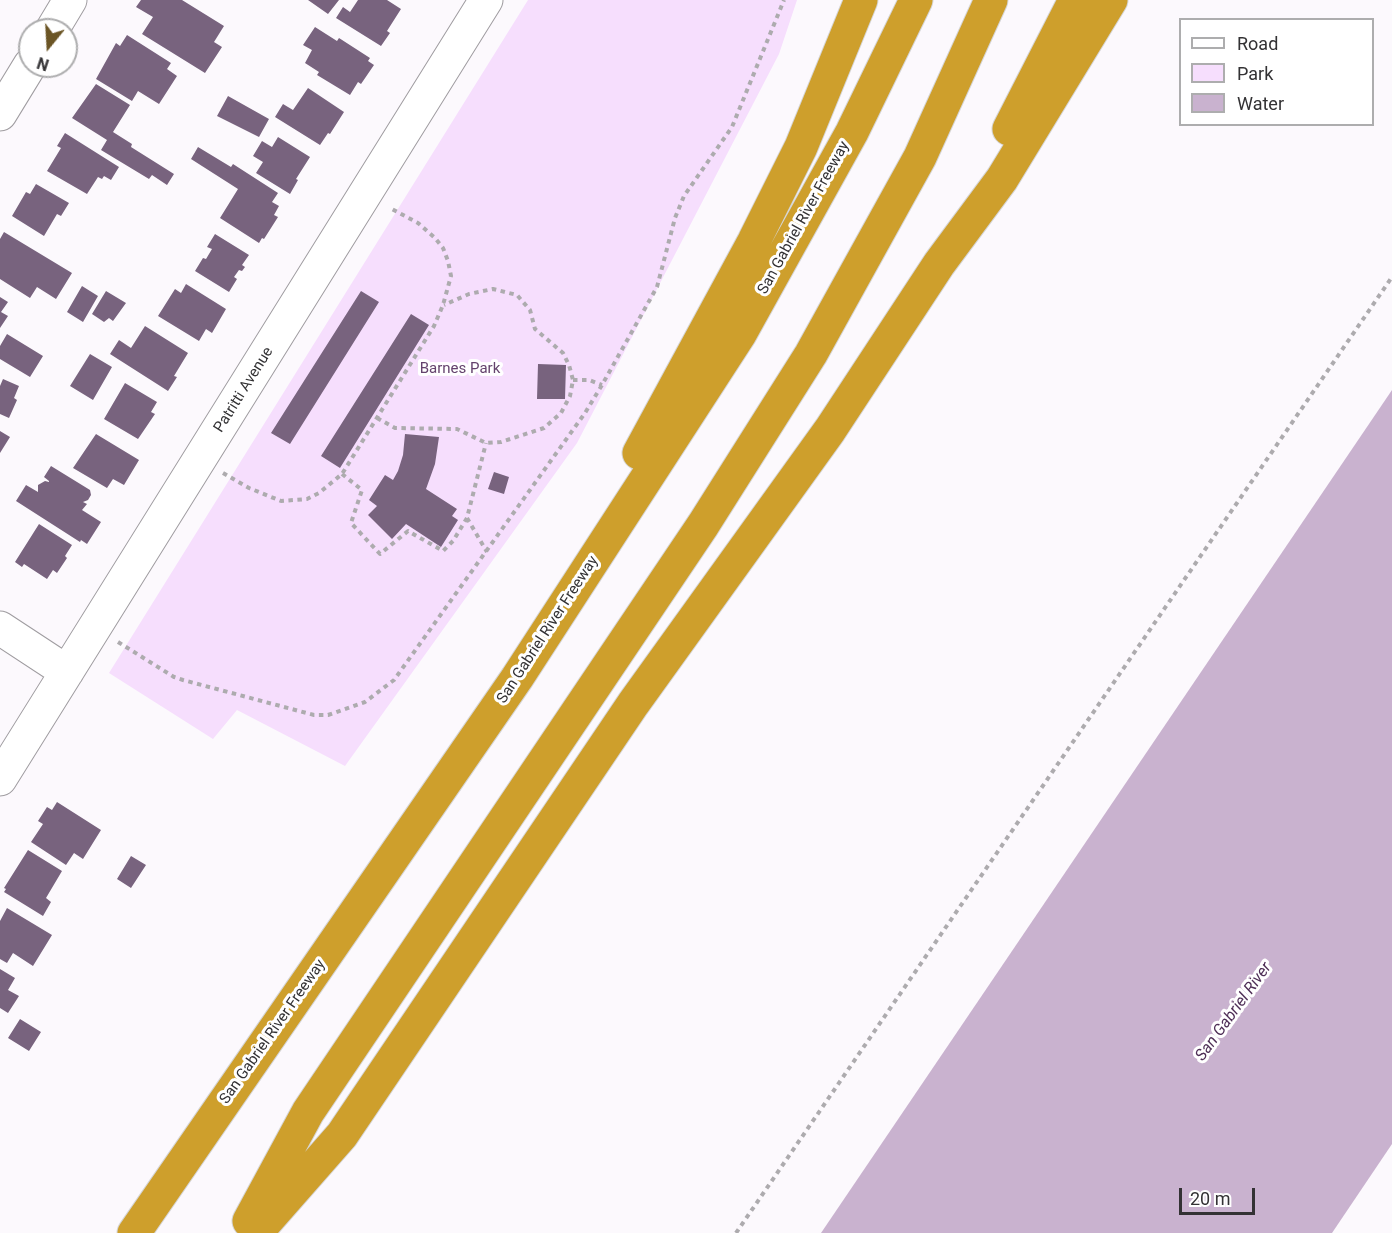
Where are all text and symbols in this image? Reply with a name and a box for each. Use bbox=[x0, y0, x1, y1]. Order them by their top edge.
north arrow bbox=[18, 18, 78, 78]
legend bbox=[1179, 18, 1374, 126]
text: Road bbox=[1237, 33, 1278, 54]
text: N bbox=[35, 53, 51, 74]
text: Park bbox=[1237, 63, 1273, 84]
text: Water bbox=[1237, 93, 1284, 114]
street label: San Gabriel River Freeway bbox=[754, 138, 854, 298]
street label: Patritti Avenue bbox=[211, 344, 277, 436]
park label: Barnes Park bbox=[420, 360, 500, 378]
street label: San Gabriel River Freeway bbox=[494, 553, 602, 707]
street label: San Gabriel River Freeway bbox=[216, 956, 330, 1108]
water label: San Gabriel River bbox=[1192, 959, 1276, 1065]
scale bar bbox=[1182, 1176, 1258, 1214]
text: 20 m bbox=[1190, 1188, 1230, 1209]

